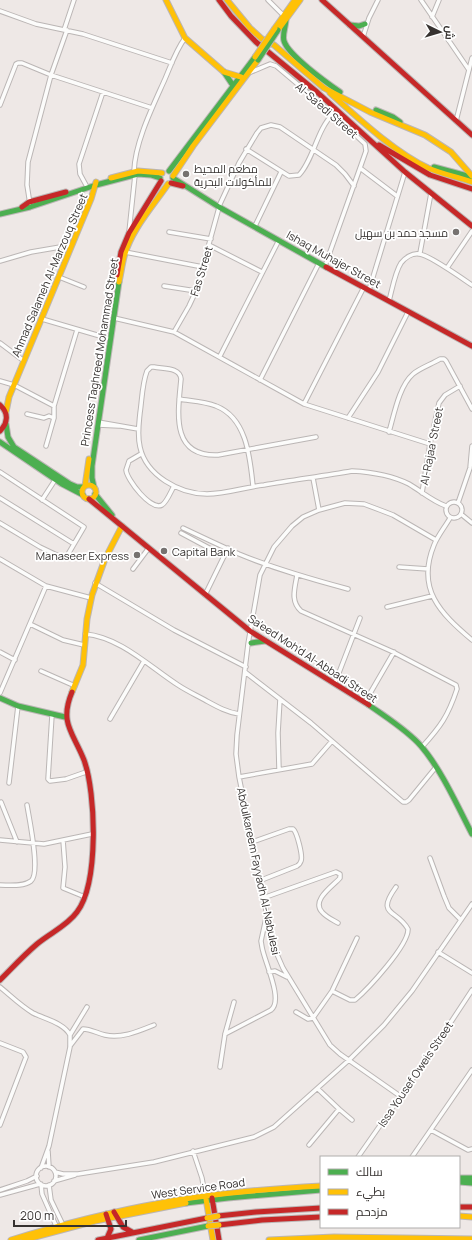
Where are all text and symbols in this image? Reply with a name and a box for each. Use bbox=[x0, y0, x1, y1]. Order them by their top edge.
north arrow bbox=[420, 12, 460, 52]
text: ش bbox=[442, 25, 459, 41]
street label: Al-Sa'edi Street bbox=[292, 79, 362, 141]
place label: مطعم المحيط للمأكولات البحرية bbox=[194, 161, 272, 189]
marker: مطعم المحيط للمأكولات البحرية bbox=[181, 169, 191, 179]
street label: Ahmad Salameh Al-Marzouq Street bbox=[8, 191, 90, 359]
place label: مسجد حمد بن سهيل bbox=[355, 225, 448, 240]
street label: Ishaq Muhajer Street bbox=[284, 227, 384, 291]
marker: مسجد حمد بن سهيل bbox=[451, 227, 461, 237]
street label: Fas Street bbox=[186, 244, 216, 298]
street label: Princess Taghreed Mohammad Street bbox=[77, 257, 121, 447]
street label: Al-Rajaa‘ Street bbox=[416, 406, 446, 486]
place label: Capital Bank bbox=[172, 544, 236, 559]
marker: Capital Bank bbox=[159, 546, 169, 556]
place label: Manaseer Express bbox=[36, 548, 129, 563]
marker: Manaseer Express bbox=[132, 550, 142, 560]
street label: Sa'eed Moh'd Al-Abbadi Street bbox=[245, 610, 381, 706]
street label: Abdulkareem Fayyadh Al-Nabulesi bbox=[234, 786, 284, 956]
street label: Issa Yousef Oweis Street bbox=[374, 1018, 456, 1130]
legend bbox=[320, 1156, 460, 1228]
text: سالك bbox=[356, 1163, 383, 1180]
street label: West Service Road bbox=[150, 1174, 246, 1202]
text: بطيء bbox=[356, 1183, 385, 1202]
scale bar bbox=[14, 1202, 126, 1228]
text: مزدحم bbox=[356, 1203, 388, 1220]
text: 200 m bbox=[20, 1207, 54, 1224]

